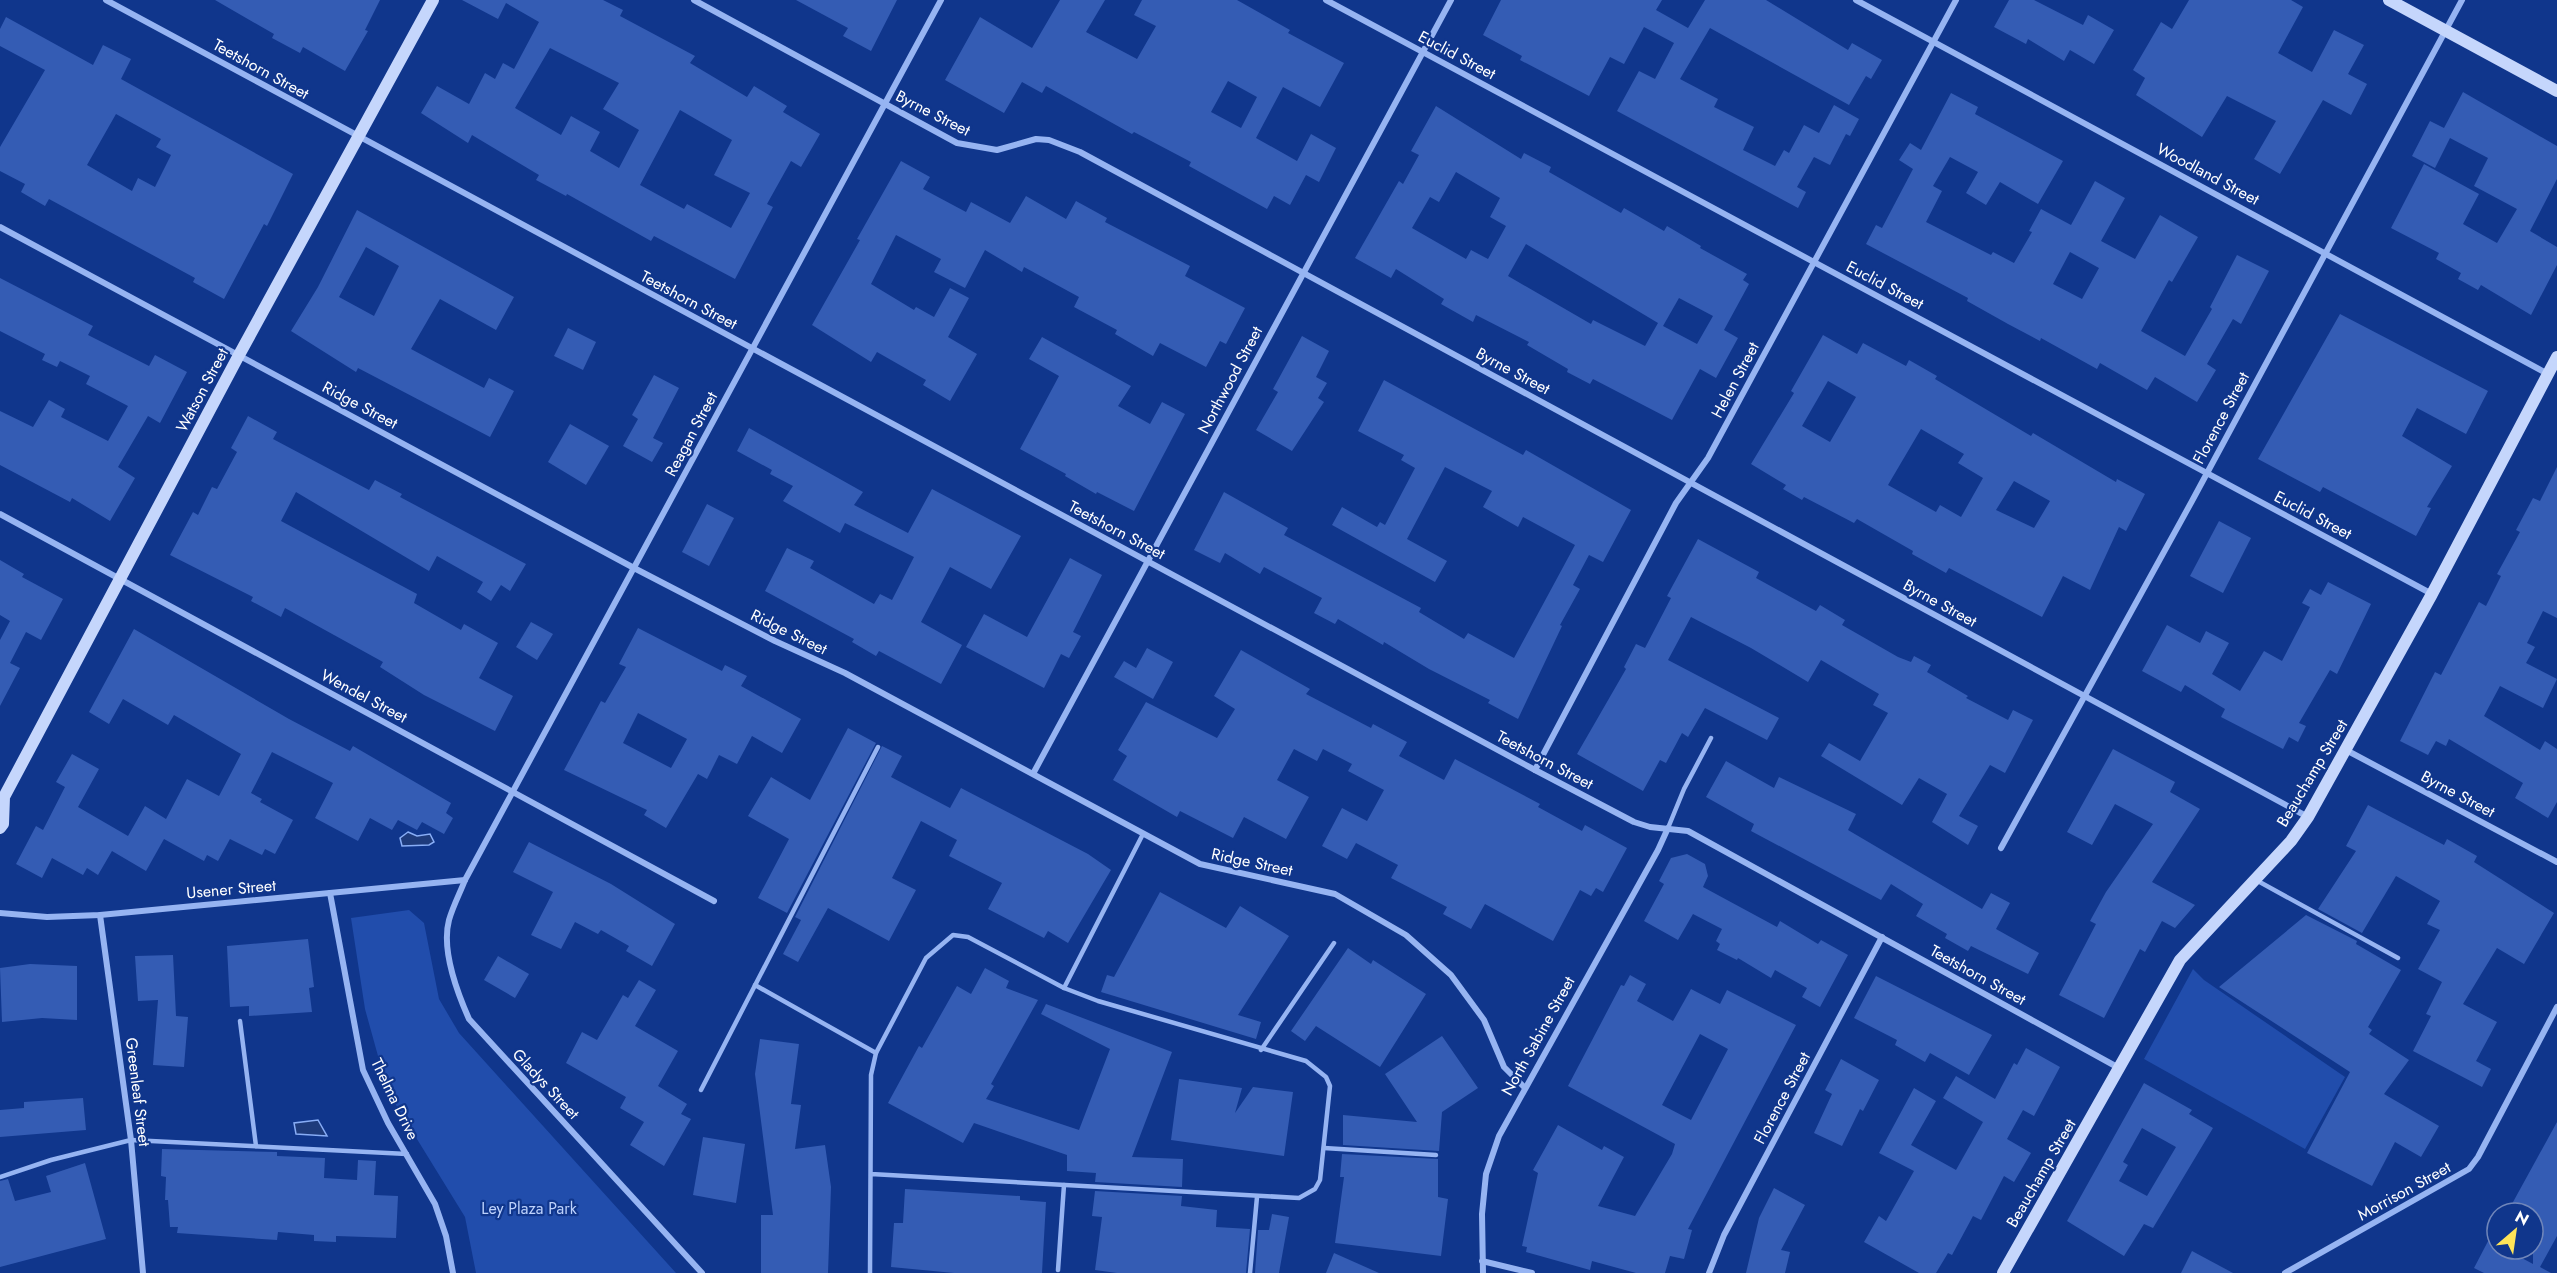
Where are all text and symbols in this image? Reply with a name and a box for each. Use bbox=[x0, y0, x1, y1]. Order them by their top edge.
street label: Euclid Street bbox=[1414, 25, 1500, 85]
street label: Teetshorn Street bbox=[209, 33, 313, 105]
street label: Byrne Street bbox=[892, 84, 974, 142]
street label: Woodland Street bbox=[2153, 137, 2263, 211]
street label: Euclid Street bbox=[1842, 255, 1928, 315]
street label: Teetshorn Street bbox=[637, 265, 742, 335]
street label: Northwood Street bbox=[1192, 322, 1268, 438]
street label: Helen Street bbox=[1705, 338, 1765, 422]
street label: Byrne Street bbox=[1472, 342, 1554, 400]
street label: Watson Street bbox=[170, 344, 234, 436]
street label: Florence Street bbox=[2187, 368, 2255, 468]
street label: Ridge Street bbox=[318, 375, 402, 435]
street label: Reagan Street bbox=[659, 387, 723, 480]
street label: Euclid Street bbox=[2270, 485, 2356, 545]
street label: Teetshorn Street bbox=[1065, 495, 1170, 565]
street label: Byrne Street bbox=[1899, 573, 1981, 633]
street label: Ridge Street bbox=[747, 604, 831, 661]
street label: Wendel Street bbox=[317, 663, 412, 729]
street label: Beauchamp Street bbox=[2271, 715, 2353, 831]
street label: Teetshorn Street bbox=[1493, 725, 1598, 795]
street label: Byrne Street bbox=[2417, 765, 2499, 823]
street label: Ridge Street bbox=[1209, 842, 1295, 882]
street label: Usener Street bbox=[185, 874, 277, 904]
street label: Teetshorn Street bbox=[1926, 939, 2030, 1011]
street label: North Sabine Street bbox=[1496, 972, 1580, 1100]
street label: Greenleaf Street bbox=[120, 1036, 156, 1148]
street label: Gladys Street bbox=[507, 1043, 585, 1125]
street label: Florence Street bbox=[1748, 1048, 1816, 1148]
street label: Thelma Drive bbox=[365, 1054, 425, 1144]
street label: Beauchamp Street bbox=[2001, 1114, 2081, 1231]
street label: Morrison Street bbox=[2353, 1156, 2455, 1226]
park label: Ley Plaza Park bbox=[481, 1197, 578, 1220]
north arrow bbox=[2485, 1201, 2545, 1261]
text: N bbox=[2511, 1205, 2533, 1231]

